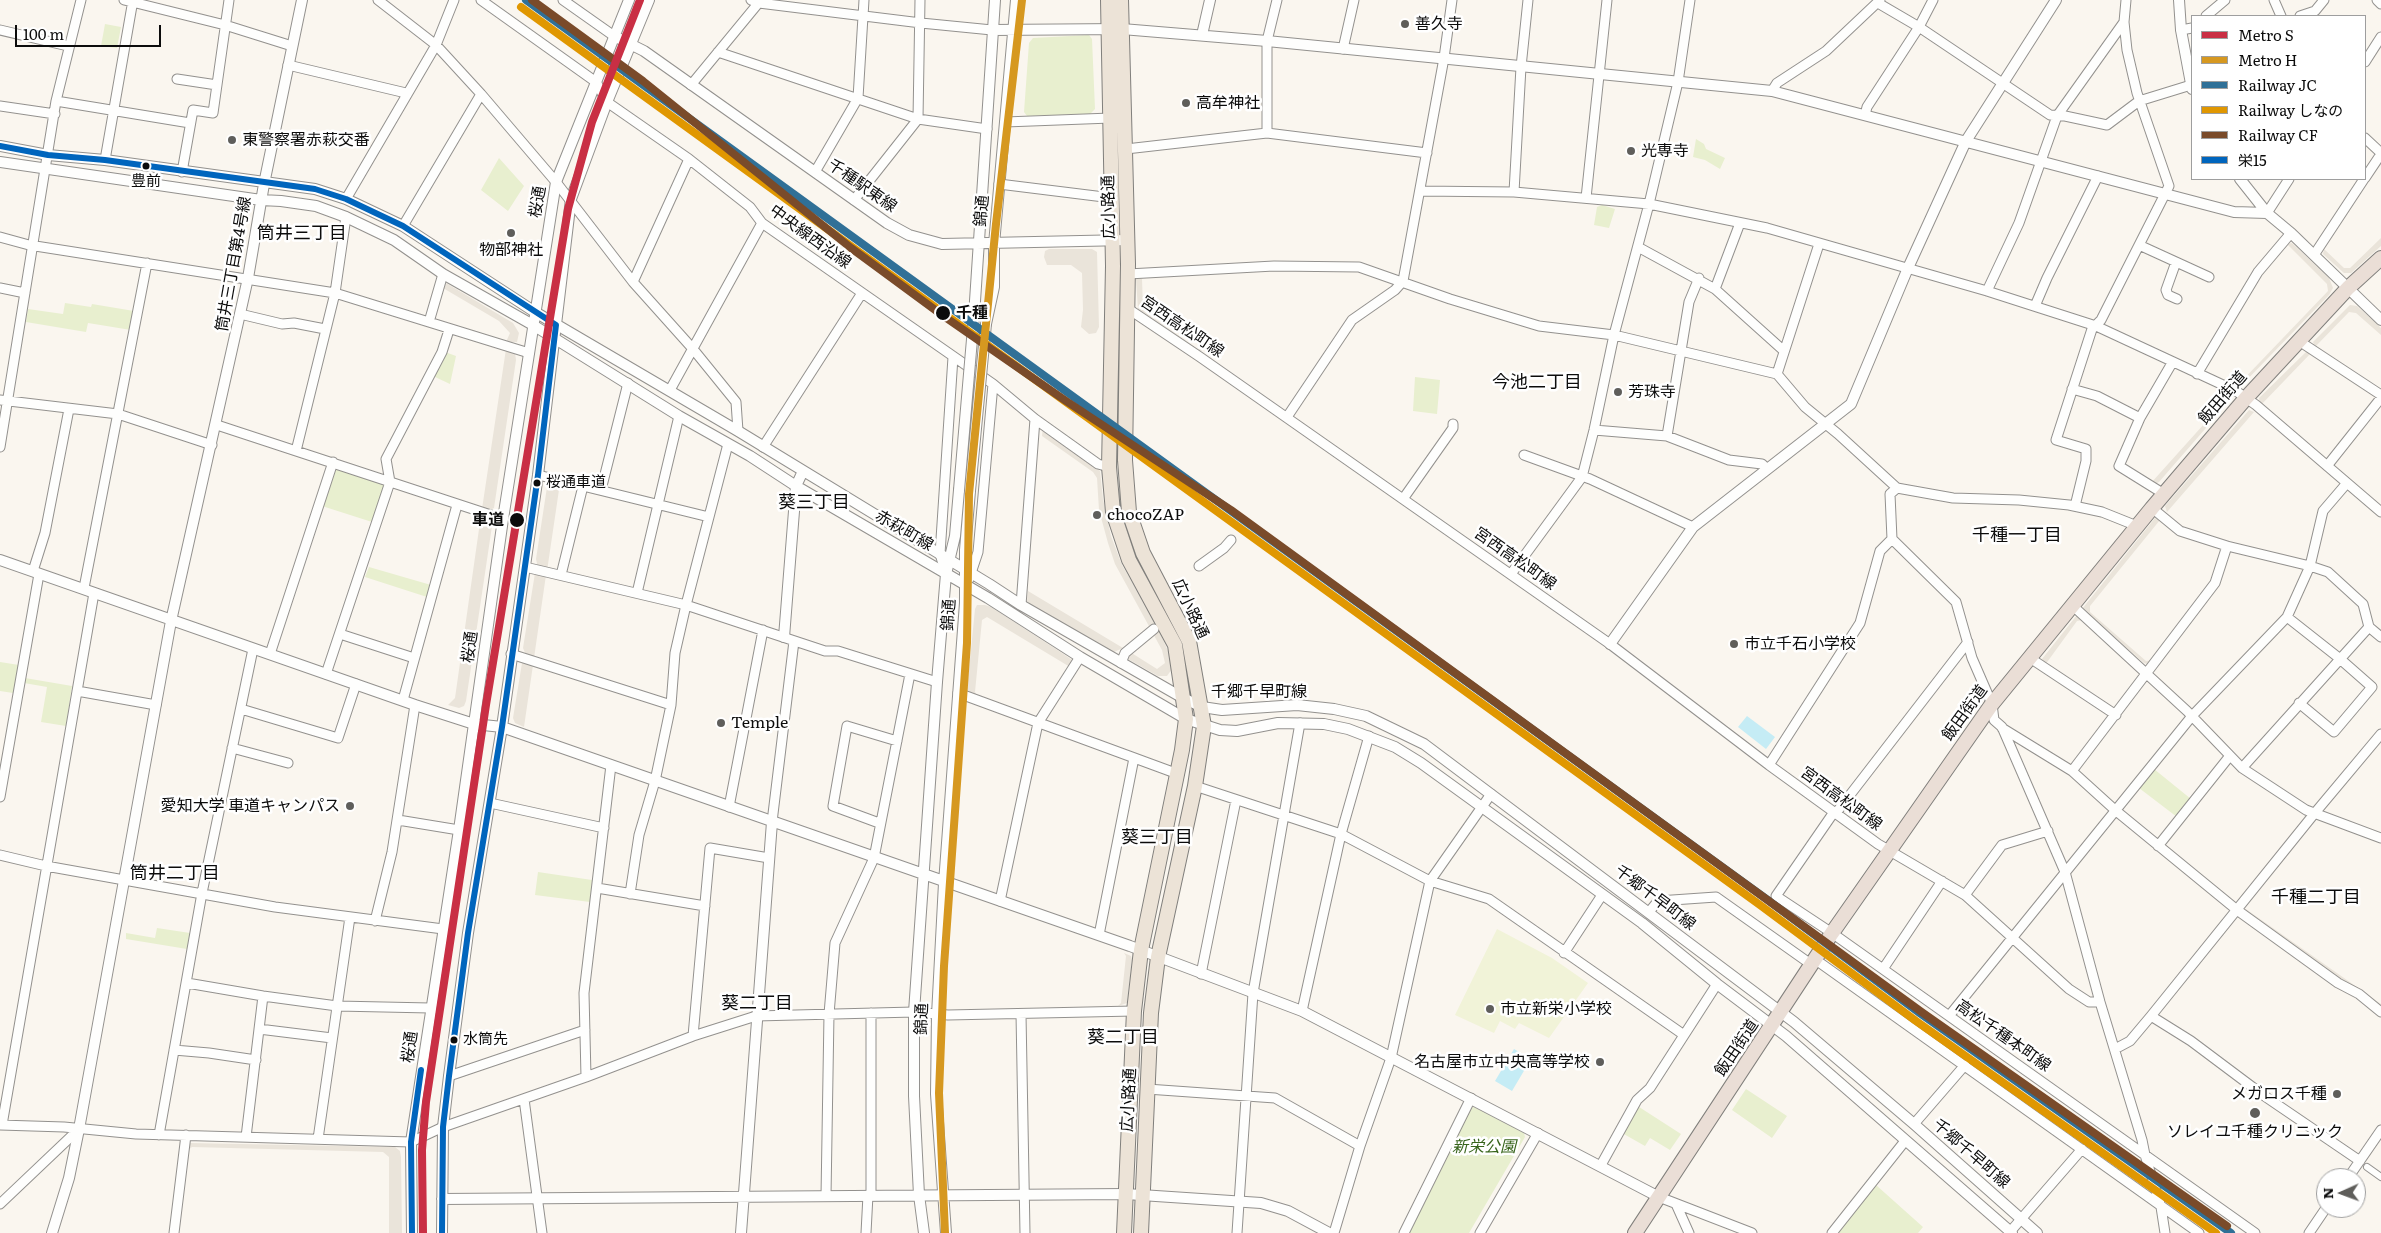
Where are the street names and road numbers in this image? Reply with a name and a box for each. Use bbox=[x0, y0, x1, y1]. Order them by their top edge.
street label: 千種駅東線 bbox=[824, 155, 900, 217]
street label: 広小路通 bbox=[1099, 175, 1119, 239]
street label: 桜通 bbox=[526, 185, 550, 219]
street label: 錦通 bbox=[971, 194, 993, 228]
street label: 筒井三丁目第4号線 bbox=[213, 195, 255, 333]
street label: 中央線西沿線 bbox=[766, 201, 854, 273]
street label: 宮西高松町線 bbox=[1137, 292, 1227, 362]
street label: 飯田街道 bbox=[2195, 368, 2251, 428]
street label: 赤萩町線 bbox=[871, 507, 937, 555]
street label: 宮西高松町線 bbox=[1470, 524, 1560, 594]
street label: 広小路通 bbox=[1168, 576, 1212, 642]
street label: 錦通 bbox=[938, 598, 960, 632]
street label: 桜通 bbox=[458, 630, 482, 664]
street label: 飯田街道 bbox=[1938, 681, 1992, 745]
street label: 千郷千早町線 bbox=[1211, 682, 1307, 702]
street label: 宮西高松町線 bbox=[1797, 763, 1885, 835]
street label: 千郷千早町線 bbox=[1611, 861, 1699, 935]
street label: 高松千種本町線 bbox=[1952, 996, 2054, 1076]
street label: 錦通 bbox=[912, 1003, 932, 1035]
street label: 飯田街道 bbox=[1711, 1016, 1763, 1080]
street label: 桜通 bbox=[398, 1030, 422, 1064]
street label: 広小路通 bbox=[1118, 1068, 1140, 1132]
street label: 千郷千早町線 bbox=[1928, 1115, 2014, 1193]

